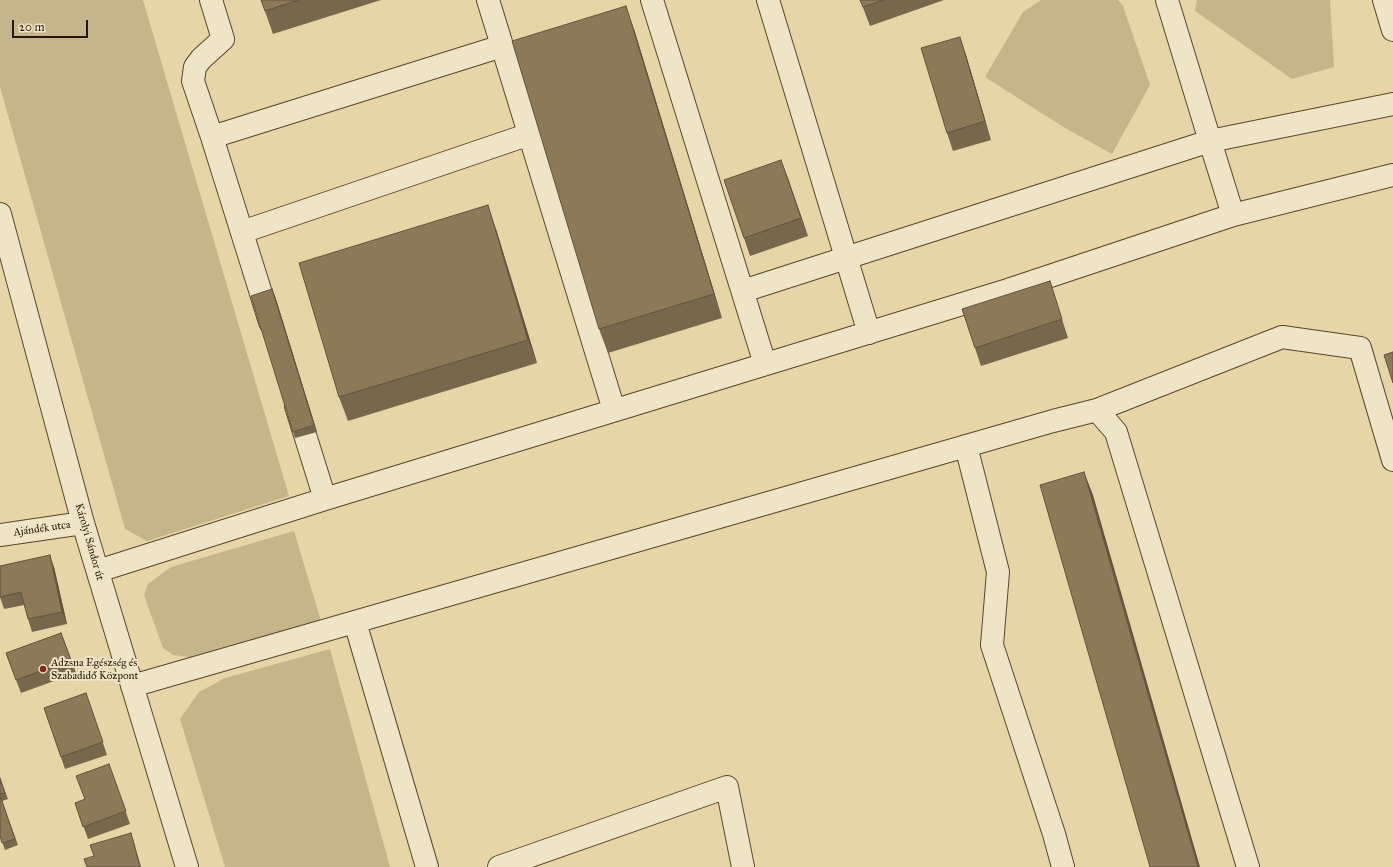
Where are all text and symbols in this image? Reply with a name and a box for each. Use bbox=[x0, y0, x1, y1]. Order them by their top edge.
scale bar bbox=[14, 12, 90, 38]
text: 20 m bbox=[19, 20, 45, 34]
street label: Károlyi Sándor út bbox=[72, 502, 106, 582]
street label: Ajándék utca bbox=[13, 518, 71, 540]
place label: Adzsna Egészség és Szabadidő Központ bbox=[51, 656, 138, 682]
marker: Adzsna Egészség és Szabadidő Központ bbox=[38, 664, 48, 674]

